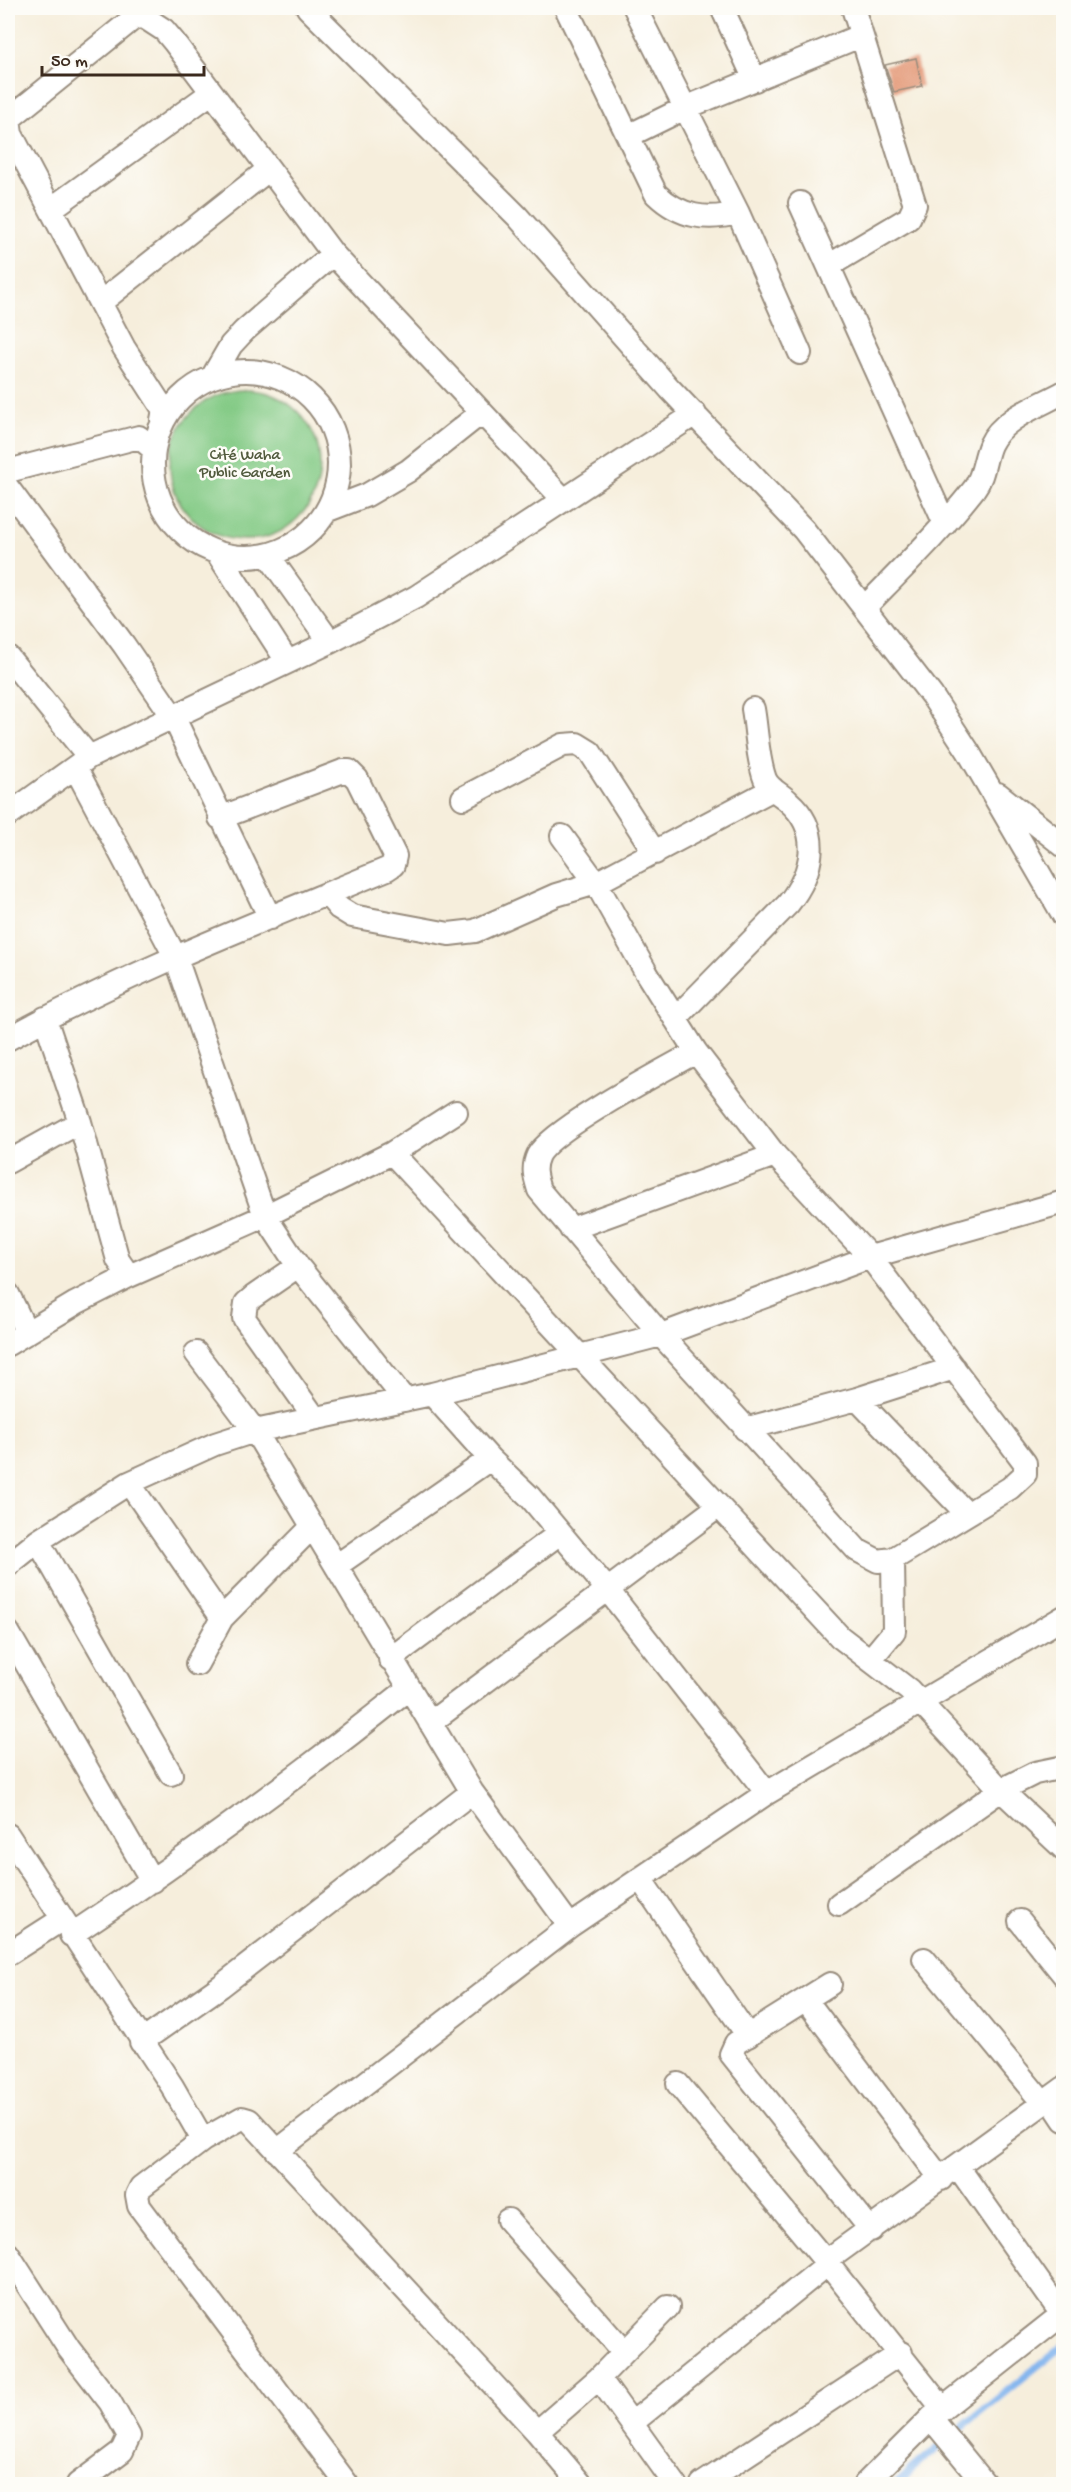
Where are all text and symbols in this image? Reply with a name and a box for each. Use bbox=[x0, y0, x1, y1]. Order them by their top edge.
scale bar bbox=[42, 39, 204, 77]
text: 50 m bbox=[51, 52, 88, 73]
park label: Cité Waha Public Garden bbox=[199, 447, 291, 484]

